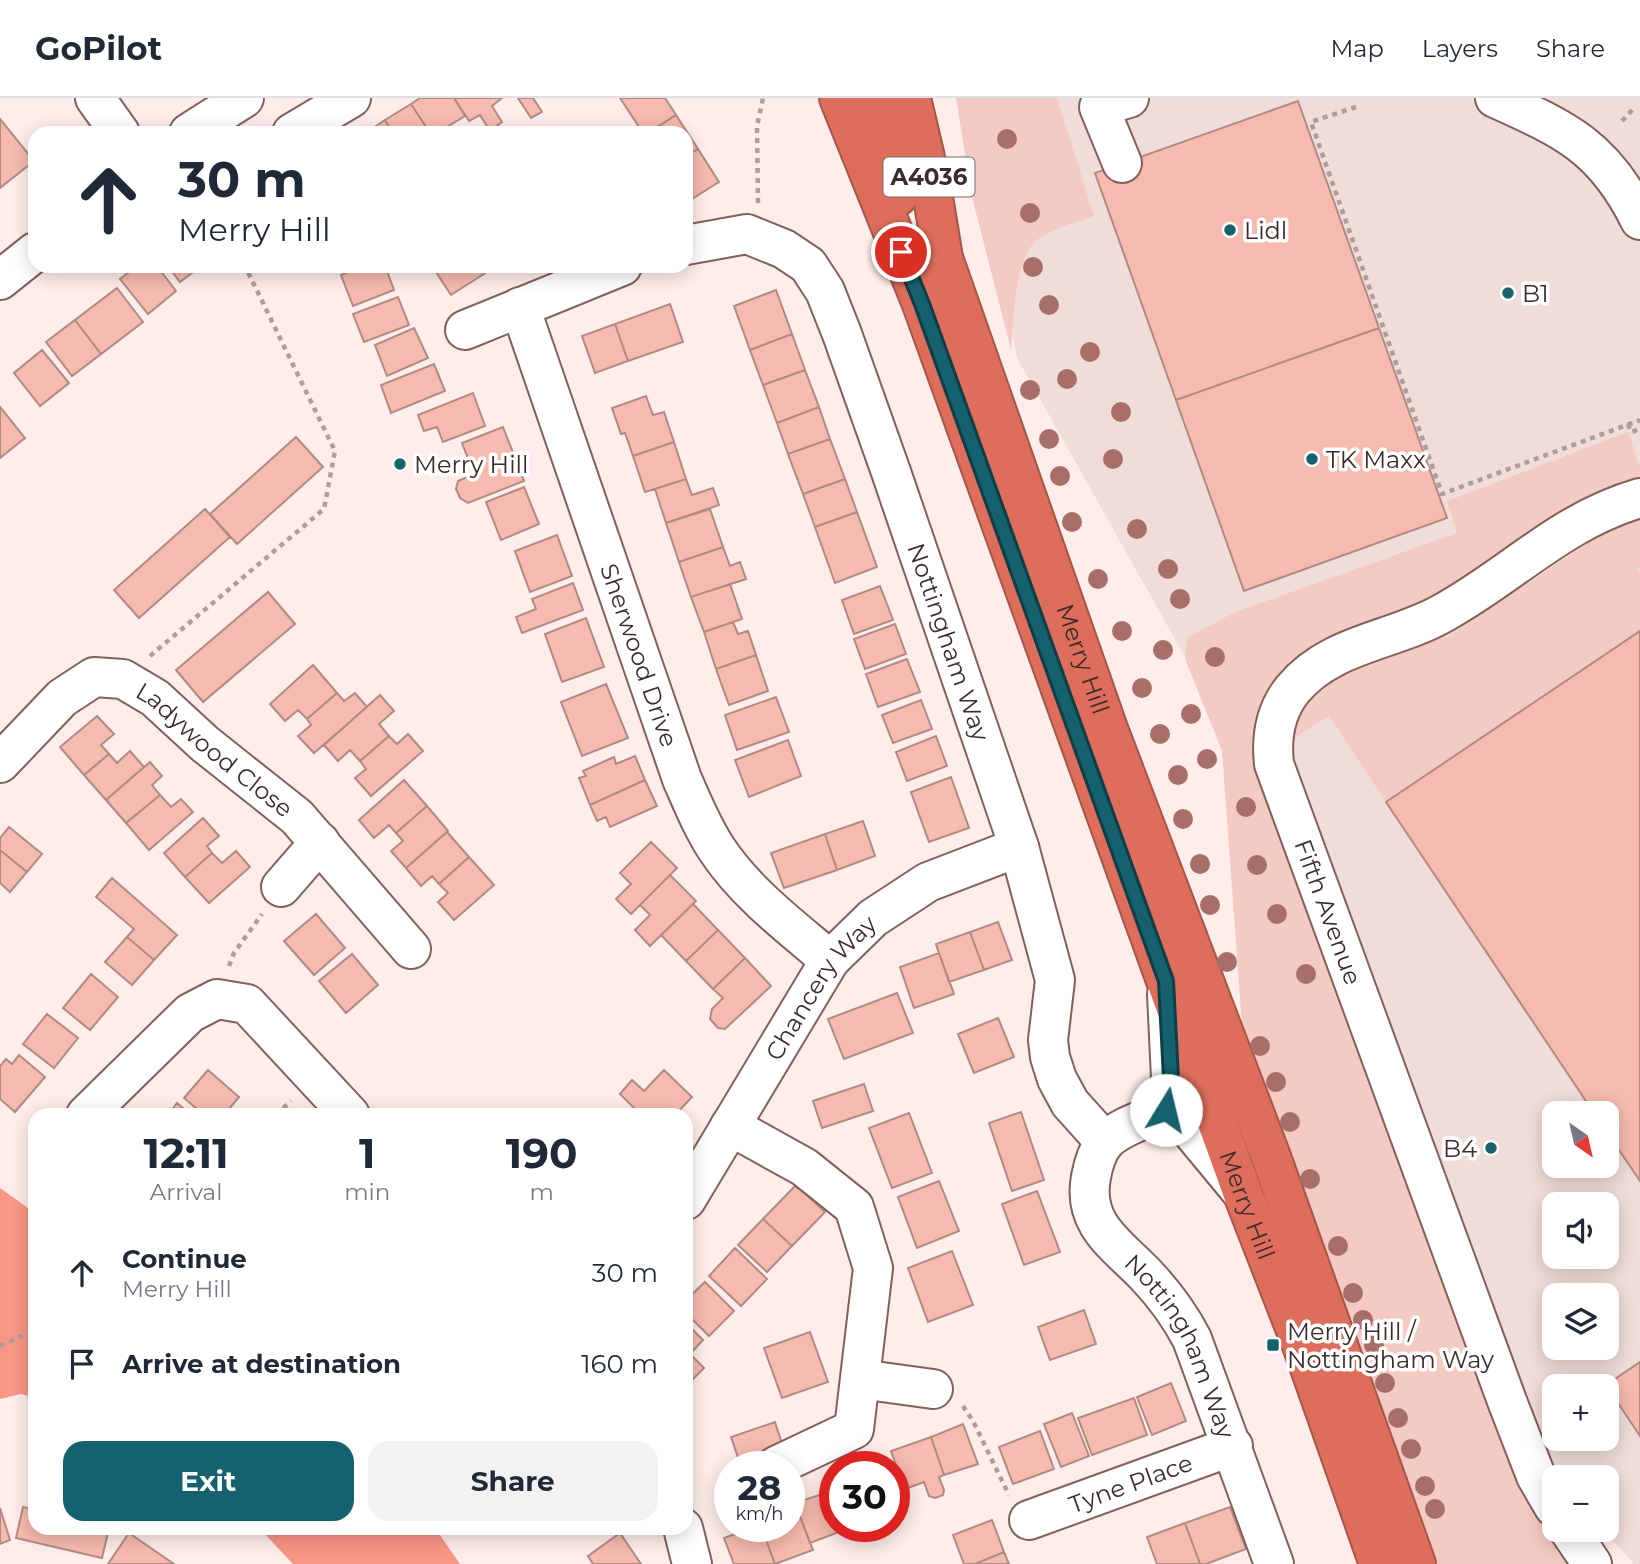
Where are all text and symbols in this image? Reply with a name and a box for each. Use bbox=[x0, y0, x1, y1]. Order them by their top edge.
text: GoPilot bbox=[35, 28, 162, 68]
text: Map bbox=[1330, 34, 1384, 63]
text: Layers bbox=[1422, 34, 1498, 63]
text: Share bbox=[1536, 34, 1605, 63]
text: 30 m bbox=[178, 150, 306, 209]
icon: ahead bbox=[63, 154, 154, 245]
road number: A4036 bbox=[884, 158, 974, 197]
text: Merry Hill bbox=[178, 210, 331, 249]
place label: Lidl bbox=[1244, 216, 1287, 245]
pin bbox=[871, 222, 931, 282]
marker: Lidl bbox=[1222, 222, 1238, 238]
icon: arrive bbox=[882, 233, 920, 271]
place label: B1 bbox=[1522, 279, 1549, 308]
marker: B1 bbox=[1500, 285, 1516, 301]
place label: TK Maxx bbox=[1326, 445, 1426, 474]
place label: Merry Hill bbox=[414, 450, 529, 479]
marker: TK Maxx bbox=[1304, 451, 1320, 467]
marker: Merry Hill bbox=[392, 456, 408, 472]
street label: Nottingham Way bbox=[902, 539, 996, 745]
street label: Sherwood Drive bbox=[595, 560, 684, 751]
street label: Merry Hill bbox=[1051, 600, 1116, 718]
street label: Ladywood Close bbox=[131, 676, 299, 823]
street label: Fifth Avenue bbox=[1288, 835, 1368, 989]
street label: Chancery Way bbox=[759, 909, 882, 1065]
position arrow bbox=[1129, 1073, 1203, 1147]
north arrow bbox=[1542, 1101, 1619, 1178]
map controls bbox=[1542, 1101, 1619, 1542]
text: 12:11 bbox=[143, 1127, 229, 1179]
text: 1 bbox=[359, 1127, 375, 1179]
text: 190 bbox=[506, 1127, 577, 1179]
place label: B4 bbox=[1443, 1134, 1477, 1163]
marker: B4 bbox=[1483, 1140, 1499, 1156]
street label: Merry Hill bbox=[1214, 1146, 1282, 1264]
text: Arrival bbox=[150, 1178, 222, 1206]
text: min bbox=[344, 1178, 390, 1206]
text: m bbox=[529, 1178, 554, 1206]
button: sound bbox=[1542, 1192, 1619, 1269]
text: Continue bbox=[122, 1243, 247, 1275]
street label: Nottingham Way bbox=[1119, 1248, 1241, 1442]
icon: ahead bbox=[63, 1254, 101, 1292]
text: 30 m bbox=[592, 1257, 658, 1289]
text: Merry Hill bbox=[122, 1275, 232, 1303]
button: layers bbox=[1542, 1283, 1619, 1360]
place label: Merry Hill / Nottingham Way bbox=[1287, 1317, 1494, 1374]
marker: Merry Hill / Nottingham Way bbox=[1265, 1337, 1281, 1353]
icon: arrive bbox=[63, 1345, 101, 1383]
text: Arrive at destination bbox=[122, 1348, 401, 1380]
text: 160 m bbox=[581, 1348, 658, 1380]
button: + bbox=[1542, 1374, 1619, 1451]
button: Exit bbox=[63, 1441, 354, 1521]
button: Share bbox=[368, 1441, 658, 1521]
street label: Tyne Place bbox=[1065, 1447, 1196, 1519]
speed limit sign: 30 bbox=[819, 1451, 910, 1542]
button: − bbox=[1542, 1465, 1619, 1542]
text: 28 bbox=[738, 1466, 781, 1509]
text: km/h bbox=[735, 1503, 784, 1525]

